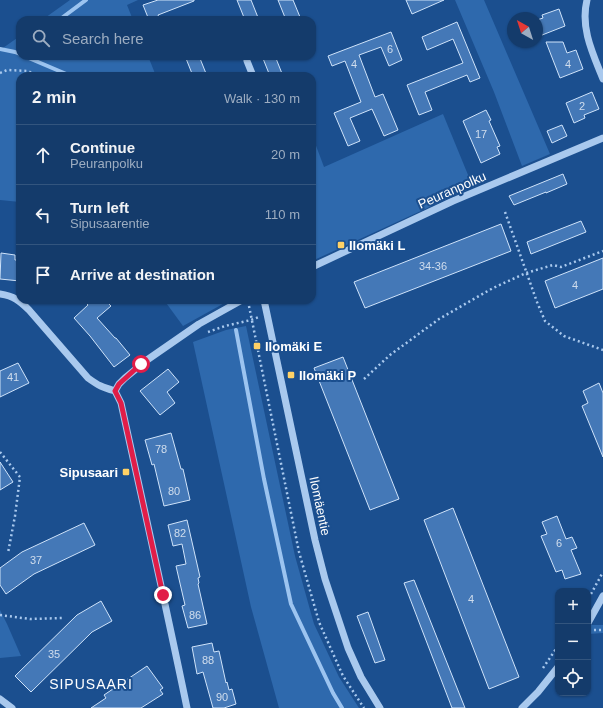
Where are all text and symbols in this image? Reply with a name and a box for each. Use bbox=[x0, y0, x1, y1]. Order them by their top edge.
north arrow bbox=[507, 12, 543, 48]
search box bbox=[16, 16, 316, 60]
icon: search bbox=[30, 27, 52, 49]
text: Search here bbox=[62, 30, 144, 47]
house number: 6 bbox=[387, 43, 393, 55]
house number: 4 bbox=[351, 58, 357, 70]
house number: 4 bbox=[565, 58, 571, 70]
text: 2 min bbox=[32, 88, 76, 107]
text: Walk · 130 m bbox=[224, 91, 300, 106]
house number: 2 bbox=[579, 100, 585, 112]
house number: 17 bbox=[475, 128, 487, 140]
text: Continue bbox=[70, 139, 135, 156]
icon: ahead bbox=[32, 144, 54, 166]
text: 20 m bbox=[271, 147, 300, 162]
text: Peuranpolku bbox=[70, 156, 143, 171]
street label: Peuranpolku bbox=[416, 168, 488, 212]
text: Turn left bbox=[70, 199, 129, 216]
icon: left bbox=[32, 204, 54, 226]
text: 110 m bbox=[265, 207, 300, 222]
text: Sipusaarentie bbox=[70, 216, 150, 231]
place label: Ilomäki L bbox=[349, 238, 405, 253]
marker: Ilomäki L bbox=[336, 240, 346, 250]
house number: 34-36 bbox=[419, 260, 447, 272]
icon: arrive bbox=[32, 264, 54, 286]
text: Arrive at destination bbox=[70, 266, 215, 283]
house number: 4 bbox=[572, 279, 578, 291]
place label: Ilomäki E bbox=[265, 339, 322, 354]
marker: Ilomäki E bbox=[252, 341, 262, 351]
route start bbox=[132, 355, 150, 373]
place label: Ilomäki P bbox=[299, 368, 356, 383]
marker: Ilomäki P bbox=[286, 370, 296, 380]
house number: 41 bbox=[7, 371, 19, 383]
house number: 78 bbox=[155, 443, 167, 455]
place label: Sipusaari bbox=[59, 465, 118, 480]
marker: Sipusaari bbox=[121, 467, 131, 477]
street label: Ilomäentie bbox=[306, 475, 334, 537]
house number: 80 bbox=[168, 485, 180, 497]
house number: 82 bbox=[174, 527, 186, 539]
house number: 6 bbox=[556, 537, 562, 549]
house number: 37 bbox=[30, 554, 42, 566]
route end bbox=[154, 586, 172, 604]
map controls bbox=[555, 588, 591, 696]
button: + bbox=[555, 588, 591, 624]
house number: 4 bbox=[468, 593, 474, 605]
house number: 86 bbox=[189, 609, 201, 621]
button: − bbox=[555, 624, 591, 660]
house number: 35 bbox=[48, 648, 60, 660]
house number: 88 bbox=[202, 654, 214, 666]
button: locate bbox=[555, 660, 591, 696]
district label: SIPUSAARI bbox=[49, 676, 133, 692]
house number: 90 bbox=[216, 691, 228, 703]

